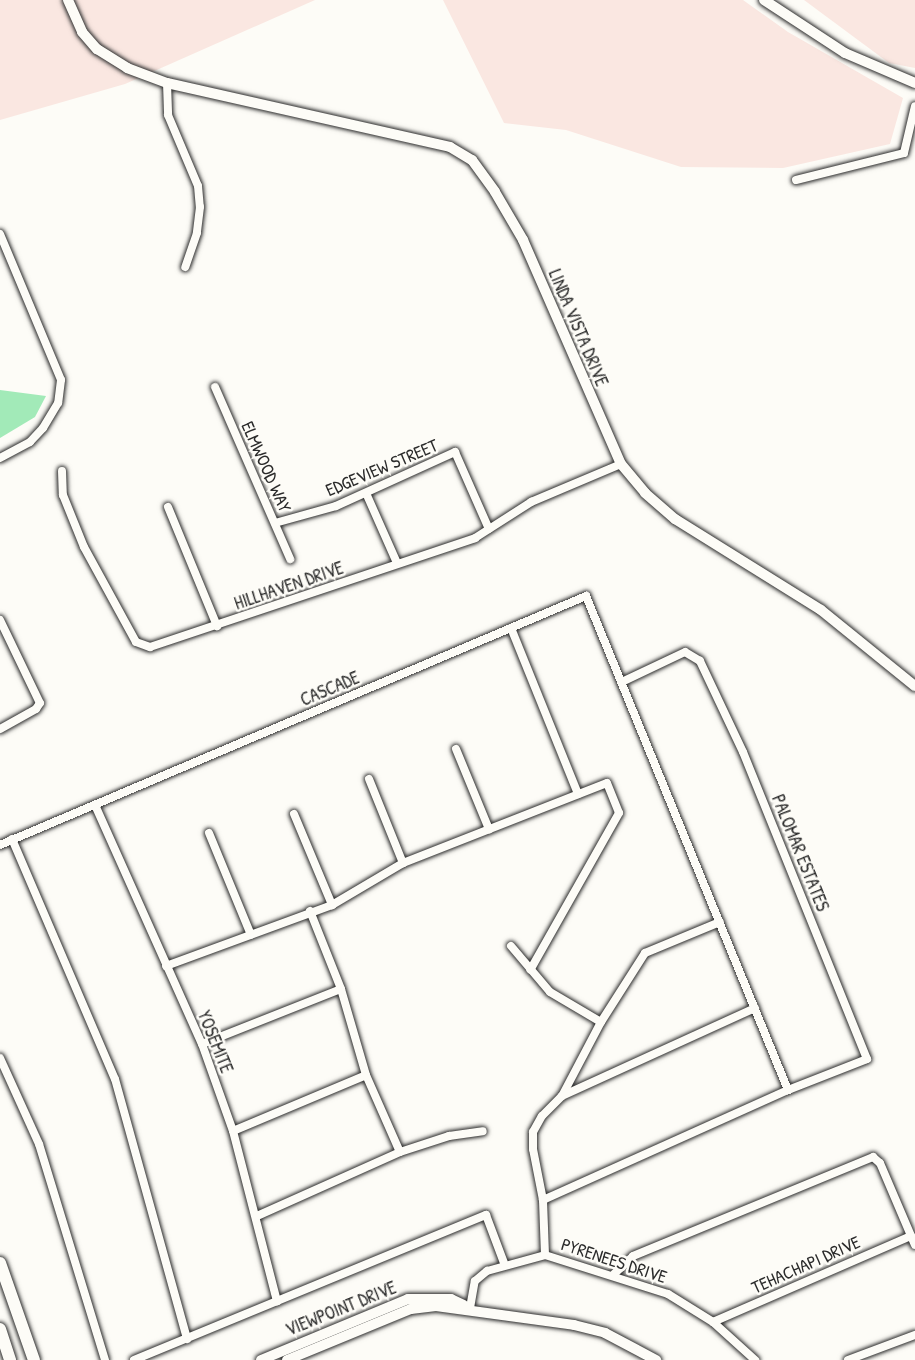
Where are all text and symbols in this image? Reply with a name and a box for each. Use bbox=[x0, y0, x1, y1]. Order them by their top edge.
street label: LINDA VISTA DRIVE bbox=[544, 266, 612, 390]
street label: ELMWOOD WAY bbox=[236, 418, 296, 516]
street label: EDGEVIEW STREET bbox=[323, 435, 441, 501]
street label: HILLHAVEN DRIVE bbox=[232, 557, 346, 615]
street label: CASCADE bbox=[297, 667, 363, 711]
street label: PALOMAR ESTATES bbox=[767, 791, 833, 915]
street label: YOSEMITE bbox=[193, 1008, 237, 1076]
street label: TEHACHAPI DRIVE bbox=[748, 1231, 864, 1299]
street label: PYRENEES DRIVE bbox=[559, 1234, 669, 1288]
street label: VIEWPOINT DRIVE bbox=[283, 1277, 399, 1341]

